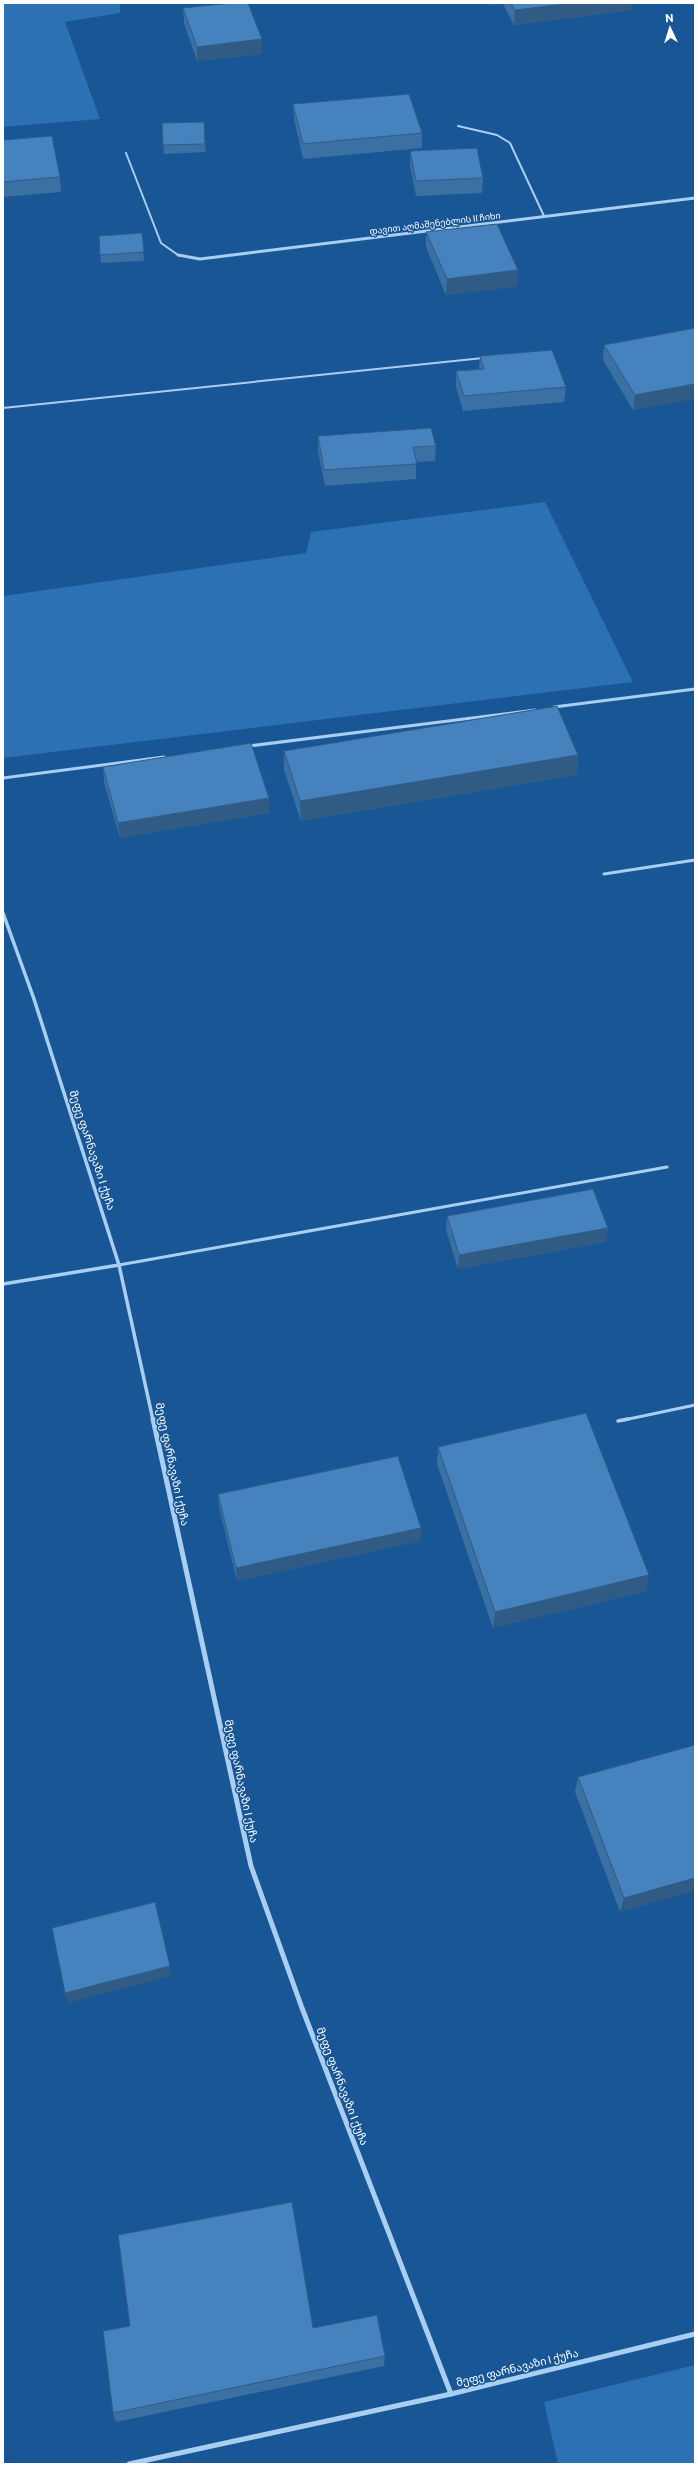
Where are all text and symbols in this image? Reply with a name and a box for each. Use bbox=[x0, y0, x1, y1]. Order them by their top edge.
north arrow bbox=[650, 8, 690, 48]
text: N bbox=[665, 11, 674, 24]
street label: დავით აღმაშენებლის II ჩიხი bbox=[369, 210, 501, 237]
street label: მეფე ფარნავაზი I ქუჩა bbox=[66, 1088, 119, 1212]
street label: მეფე ფარნავაზი I ქუჩა bbox=[153, 1401, 192, 1527]
street label: მეფე ფარნავაზი I ქუჩა bbox=[222, 1718, 261, 1844]
street label: მეფე ფარნავაზი I ქუჩა bbox=[313, 2025, 372, 2147]
street label: მეფე ფარნავაზი I ქუჩა bbox=[454, 2346, 580, 2389]

